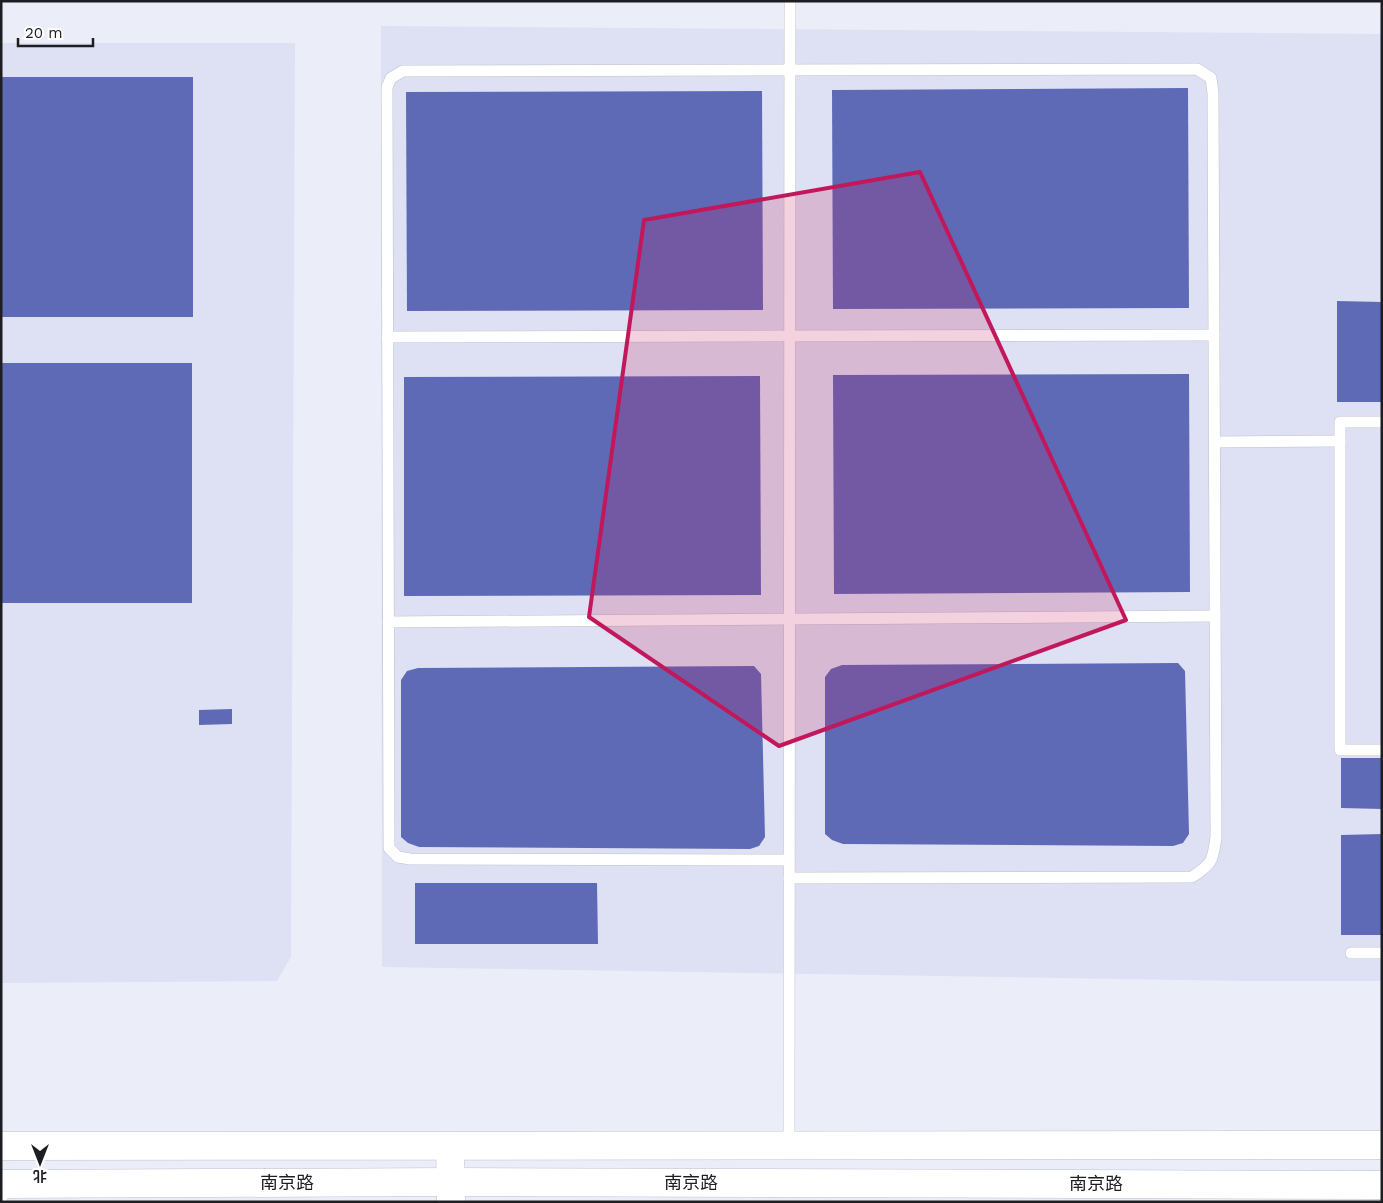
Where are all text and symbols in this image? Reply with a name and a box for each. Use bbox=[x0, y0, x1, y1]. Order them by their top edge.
scale bar bbox=[18, 15, 92, 47]
text: 20 m bbox=[25, 24, 63, 42]
north arrow bbox=[15, 1138, 65, 1188]
text: 北 bbox=[33, 1168, 47, 1184]
street label: 南京路 bbox=[260, 1172, 314, 1193]
street label: 南京路 bbox=[664, 1172, 718, 1193]
street label: 南京路 bbox=[1069, 1173, 1123, 1194]

